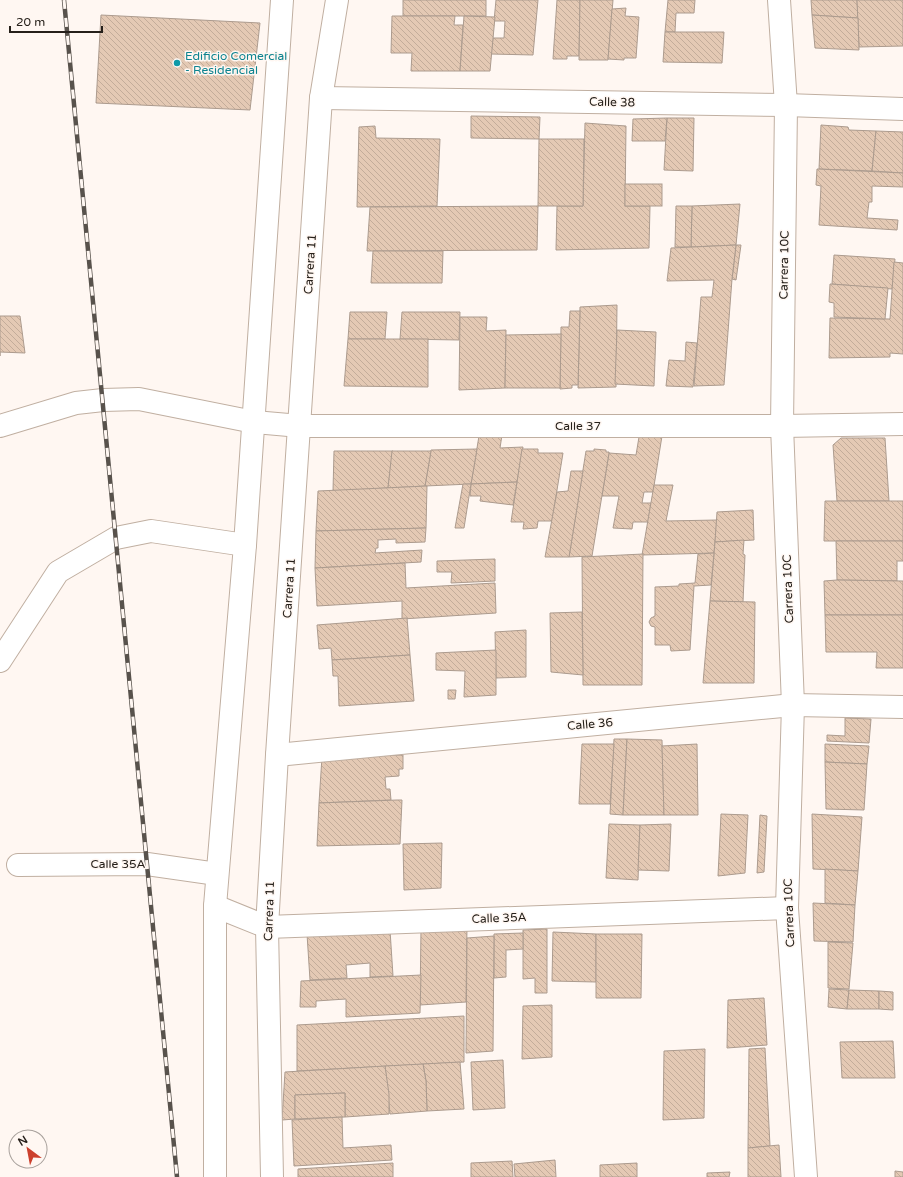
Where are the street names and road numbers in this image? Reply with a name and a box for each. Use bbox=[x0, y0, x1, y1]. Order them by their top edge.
street label: Calle 38 bbox=[589, 95, 635, 109]
street label: Carrera 10C bbox=[776, 231, 792, 299]
street label: Carrera 11 bbox=[301, 233, 319, 295]
street label: Calle 37 bbox=[555, 419, 601, 433]
street label: Carrera 10C bbox=[780, 554, 796, 624]
street label: Carrera 11 bbox=[280, 557, 298, 619]
street label: Calle 36 bbox=[566, 715, 614, 733]
street label: Calle 35A bbox=[91, 857, 146, 871]
street label: Carrera 10C bbox=[781, 878, 797, 948]
street label: Carrera 11 bbox=[261, 881, 277, 941]
street label: Calle 35A bbox=[471, 910, 527, 926]

